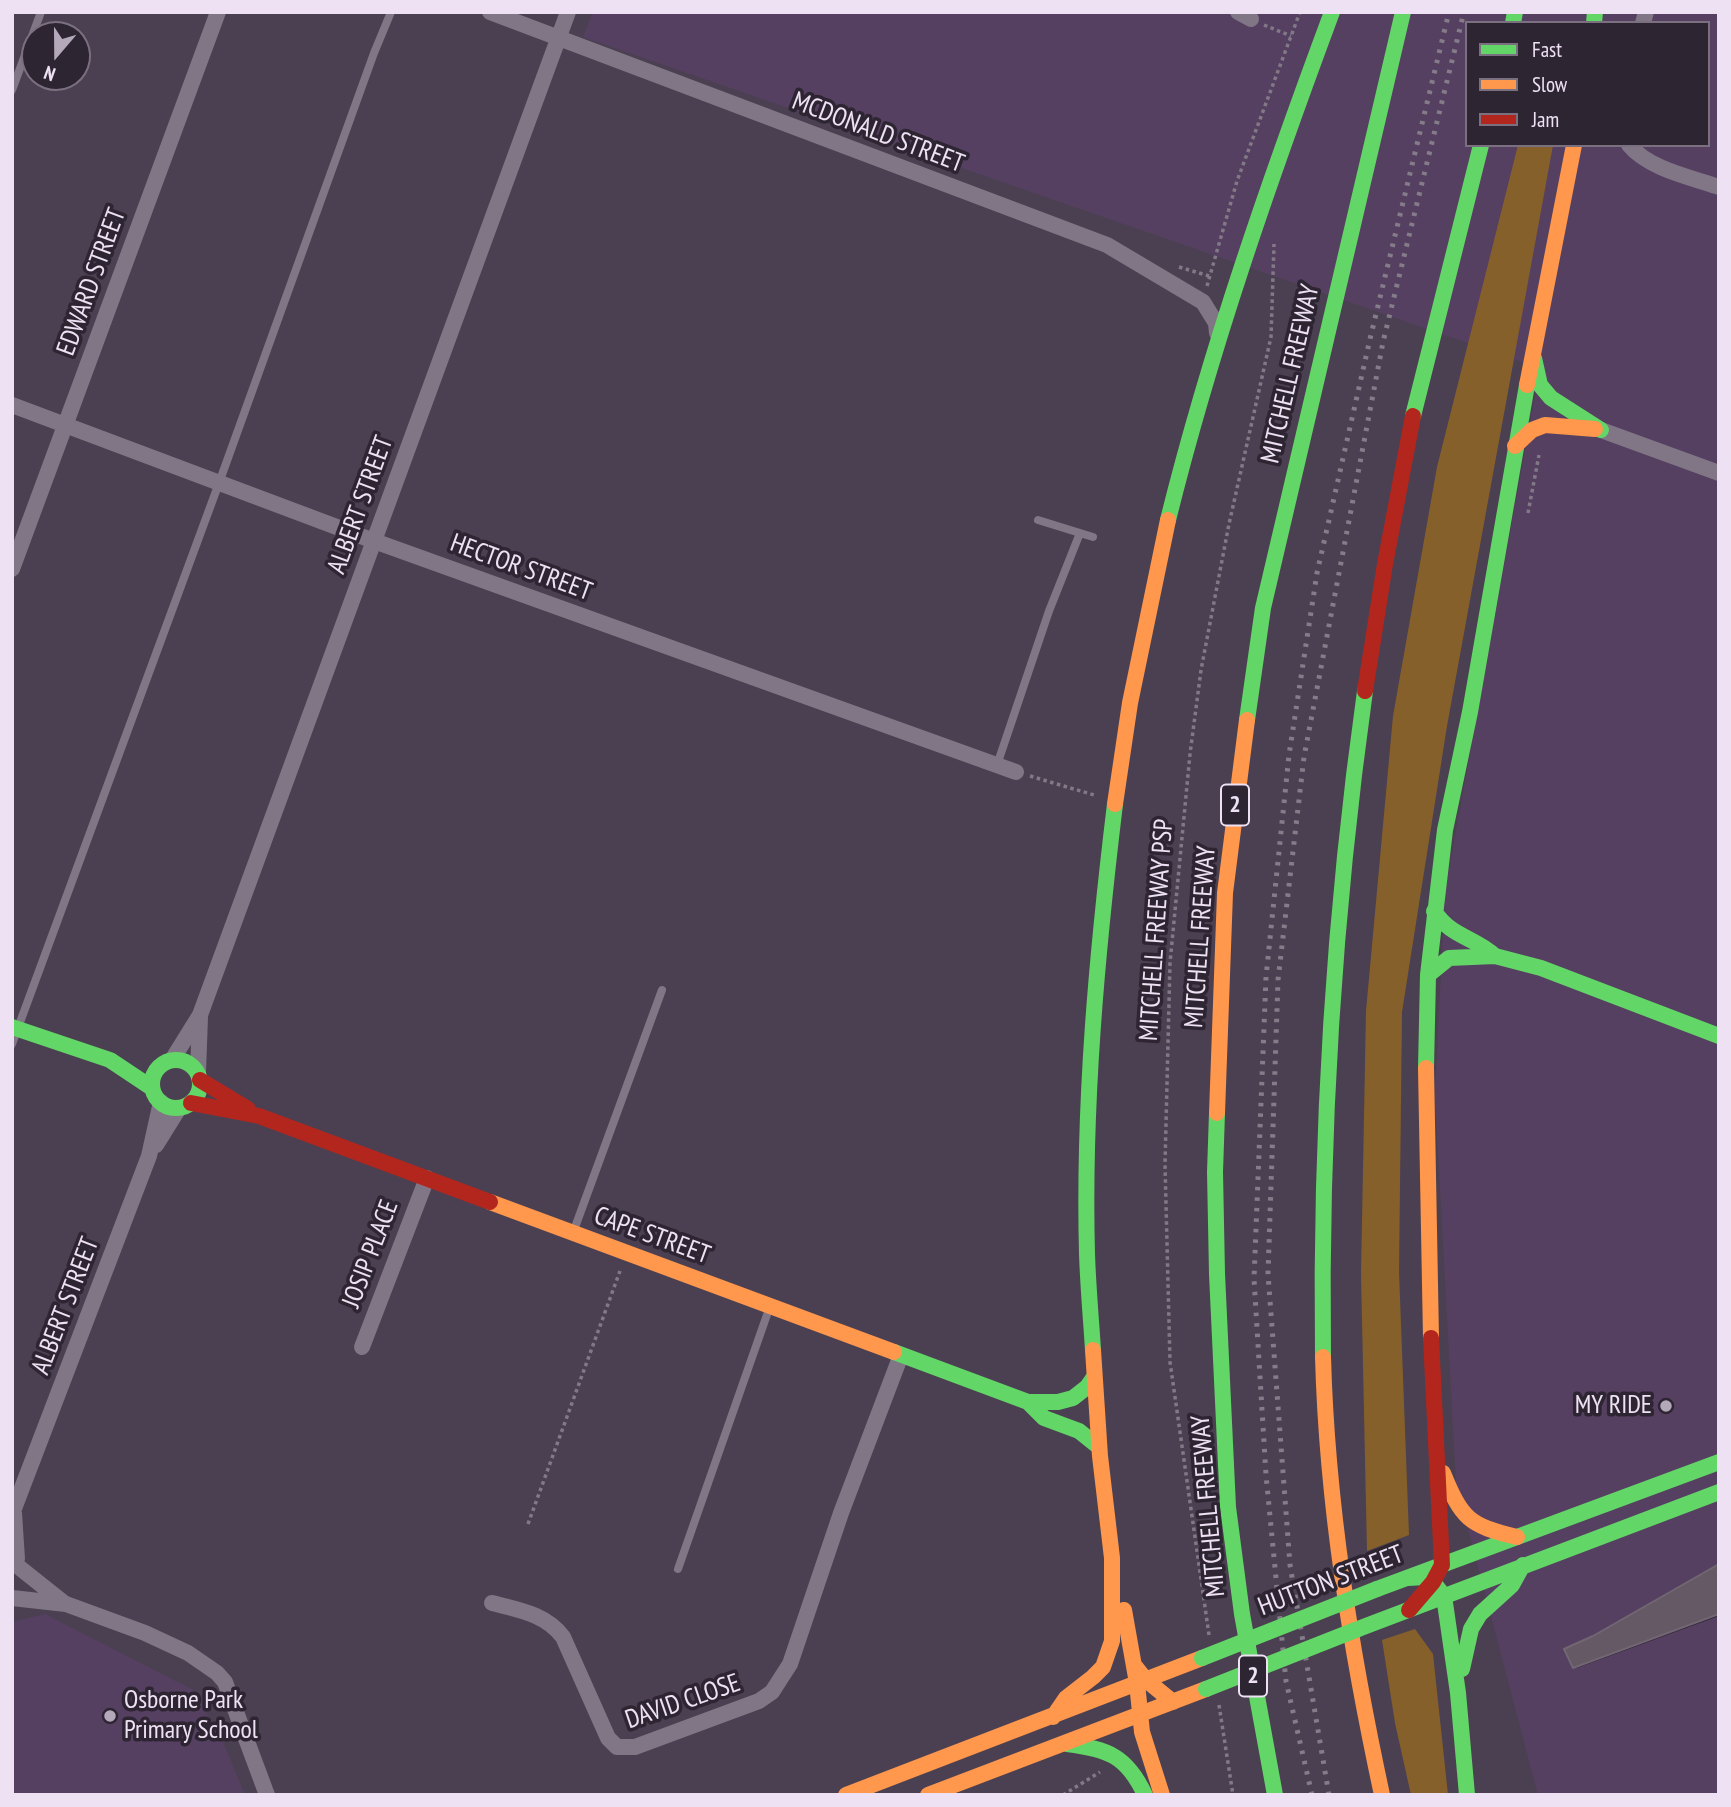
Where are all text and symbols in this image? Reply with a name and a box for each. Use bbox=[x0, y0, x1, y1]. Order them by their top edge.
north arrow bbox=[21, 21, 91, 91]
legend bbox=[1465, 21, 1710, 147]
text: Fast bbox=[1532, 36, 1562, 63]
text: N bbox=[41, 61, 58, 87]
text: Slow bbox=[1532, 71, 1567, 98]
street label: MCDONALD STREET bbox=[788, 86, 968, 180]
text: Jam bbox=[1532, 106, 1559, 133]
street label: EDWARD STREET bbox=[51, 204, 133, 360]
street label: MITCHELL FREEWAY bbox=[1255, 282, 1327, 466]
street label: ALBERT STREET bbox=[322, 432, 400, 578]
street label: HECTOR STREET bbox=[446, 528, 596, 608]
road number: 2 bbox=[1221, 784, 1249, 826]
street label: MITCHELL FREEWAY PSP bbox=[1134, 818, 1180, 1042]
street label: MITCHELL FREEWAY bbox=[1179, 845, 1223, 1029]
street label: JOSIP PLACE bbox=[336, 1196, 406, 1312]
street label: CAPE STREET bbox=[590, 1201, 714, 1271]
street label: ALBERT STREET bbox=[26, 1233, 106, 1379]
place label: MY RIDE bbox=[1575, 1390, 1652, 1422]
marker: MY RIDE bbox=[1658, 1398, 1674, 1414]
street label: MITCHELL FREEWAY bbox=[1186, 1414, 1232, 1598]
street label: HUTTON STREET bbox=[1254, 1539, 1408, 1623]
road number: 2 bbox=[1239, 1656, 1267, 1696]
street label: DAVID CLOSE bbox=[621, 1668, 745, 1736]
place label: Osborne Park Primary School bbox=[124, 1685, 258, 1746]
marker: Osborne Park Primary School bbox=[102, 1708, 118, 1724]

